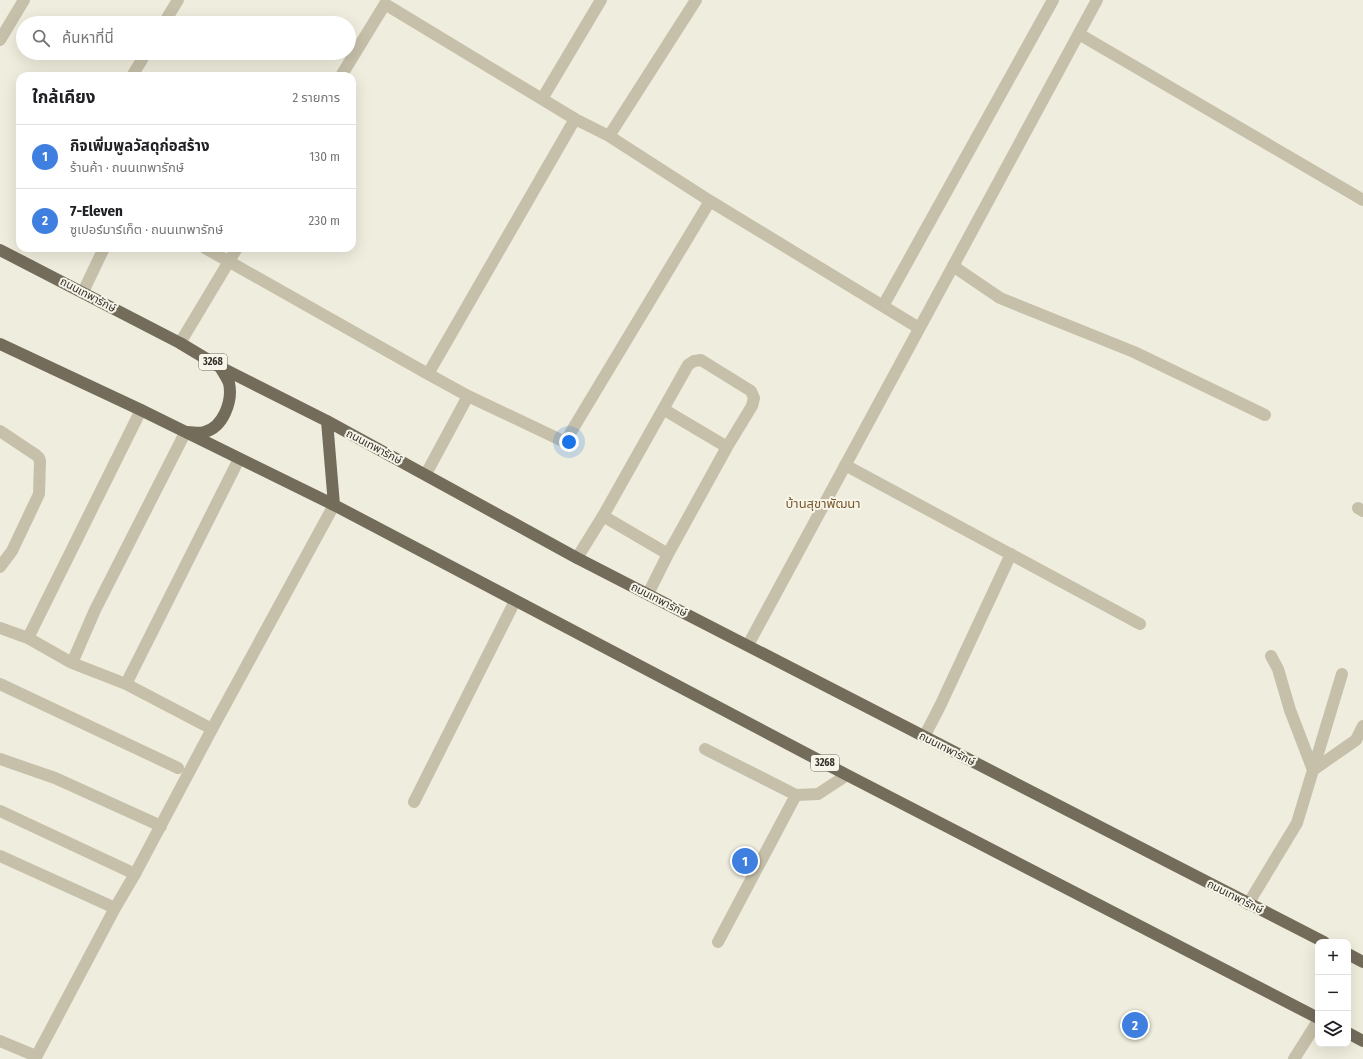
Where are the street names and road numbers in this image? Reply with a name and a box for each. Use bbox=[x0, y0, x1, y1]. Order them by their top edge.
street label: ถนนเทพารักษ์ bbox=[58, 275, 118, 315]
road number: 3268 bbox=[199, 354, 227, 370]
street label: ถนนเทพารักษ์ bbox=[344, 427, 404, 467]
street label: ถนนเทพารักษ์ bbox=[629, 580, 689, 620]
street label: ถนนเทพารักษ์ bbox=[917, 729, 977, 769]
road number: 3268 bbox=[811, 755, 839, 771]
street label: ถนนเทพารักษ์ bbox=[1205, 877, 1265, 917]

